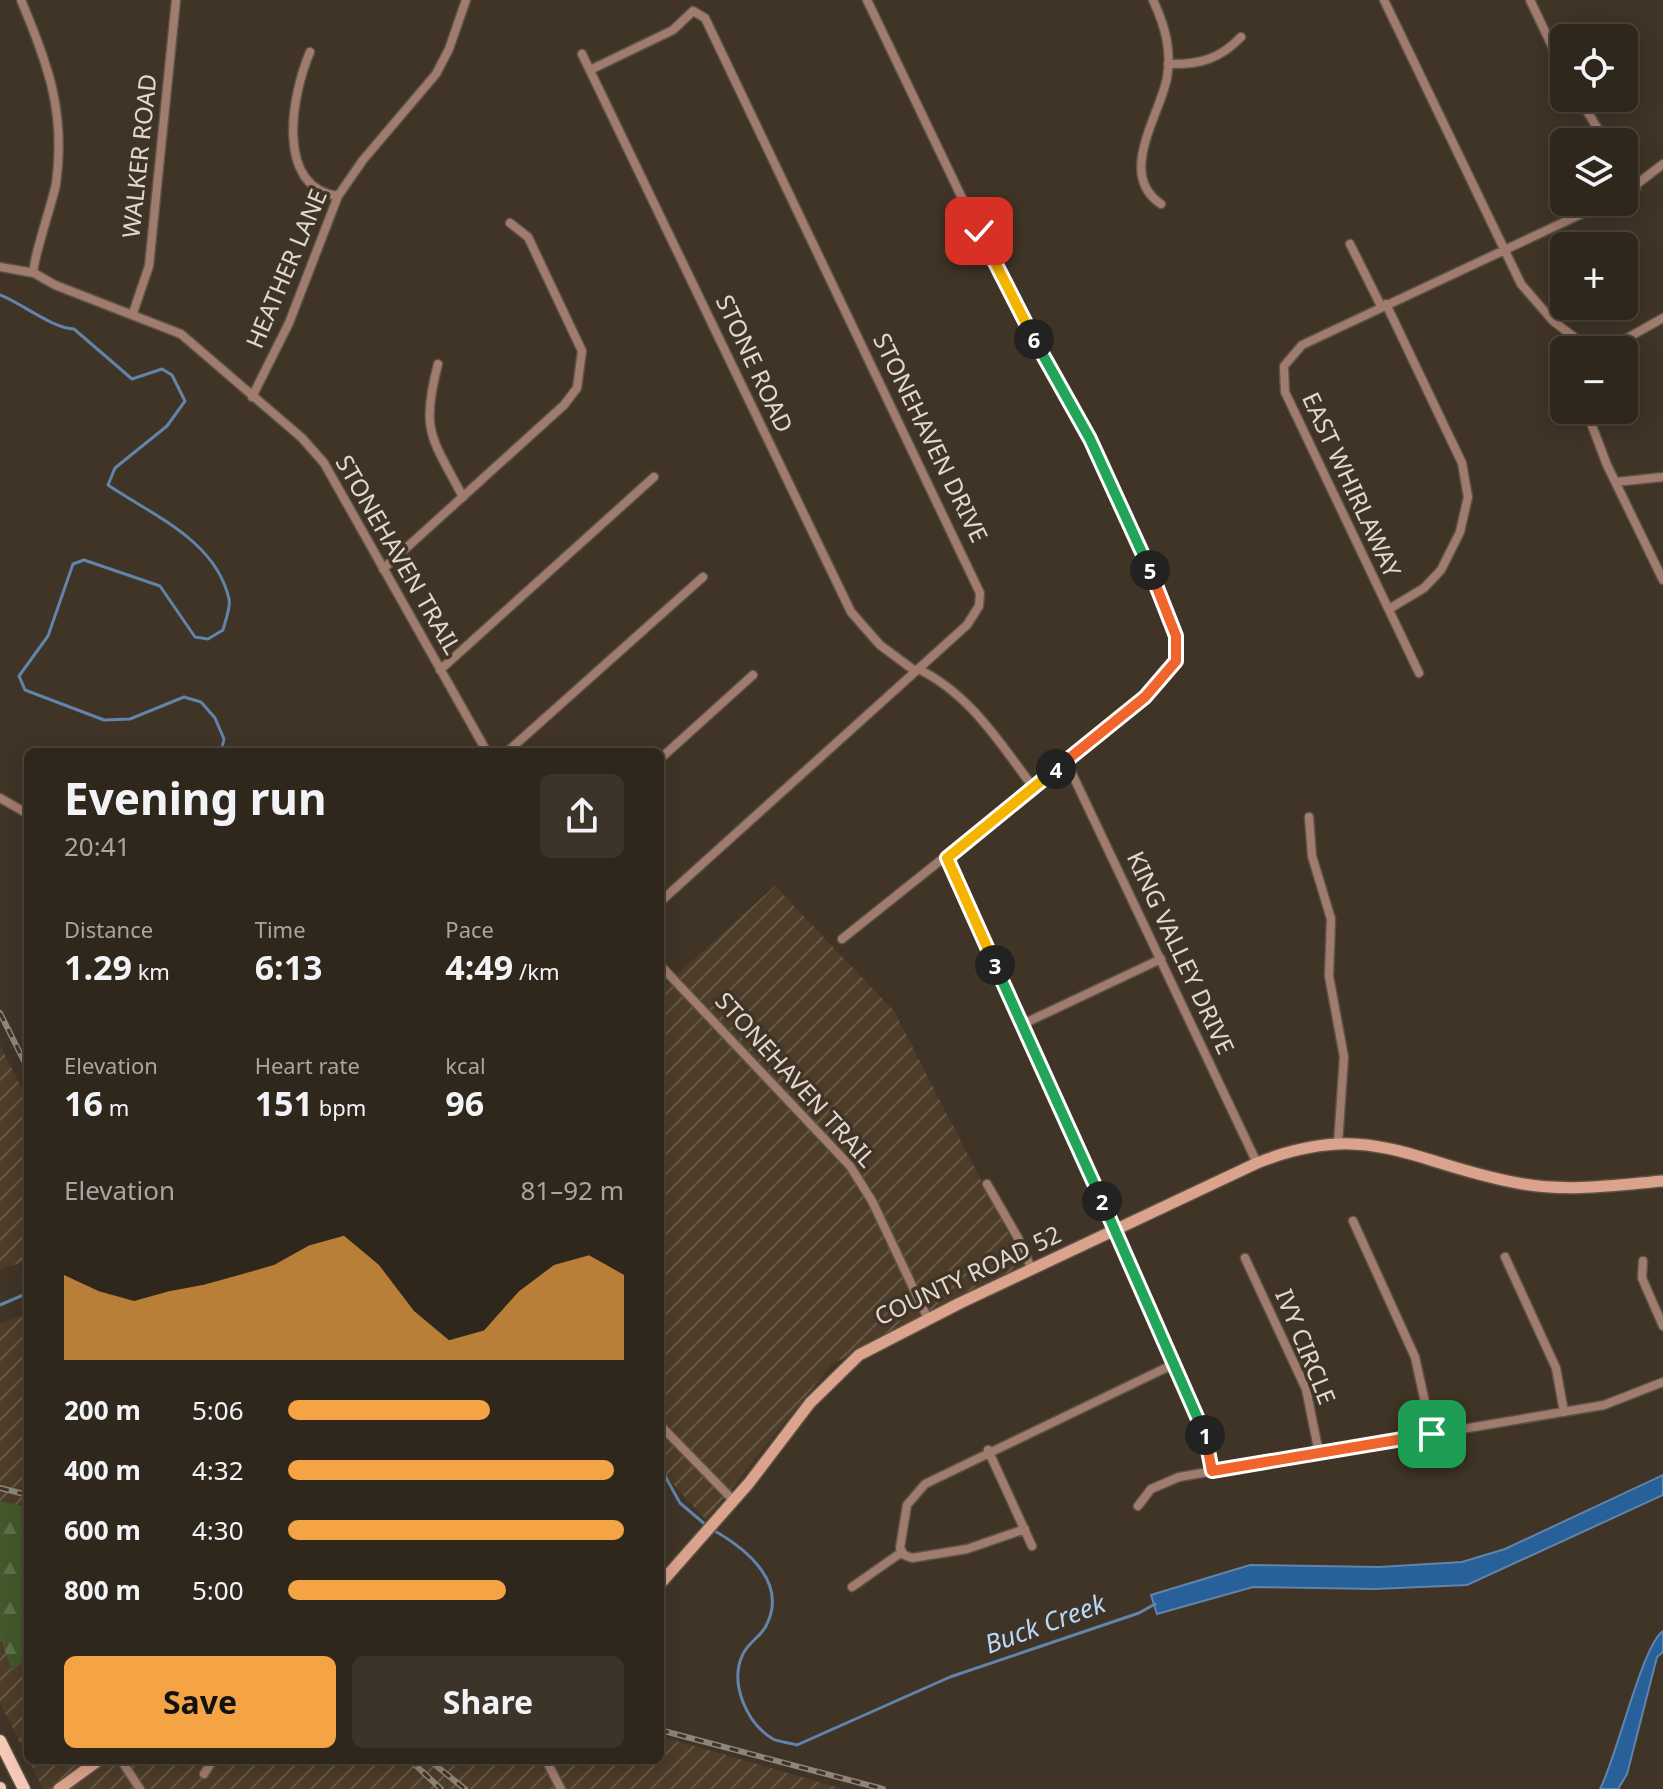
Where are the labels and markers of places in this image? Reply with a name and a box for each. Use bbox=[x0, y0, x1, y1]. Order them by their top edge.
pin bbox=[945, 197, 1013, 265]
pin: 6 bbox=[1014, 319, 1054, 359]
pin: 5 bbox=[1130, 550, 1170, 590]
pin: 4 bbox=[1036, 749, 1076, 789]
pin: 3 bbox=[975, 945, 1015, 985]
pin: 2 bbox=[1082, 1181, 1122, 1221]
pin bbox=[1398, 1400, 1466, 1468]
pin: 1 bbox=[1185, 1415, 1225, 1455]

